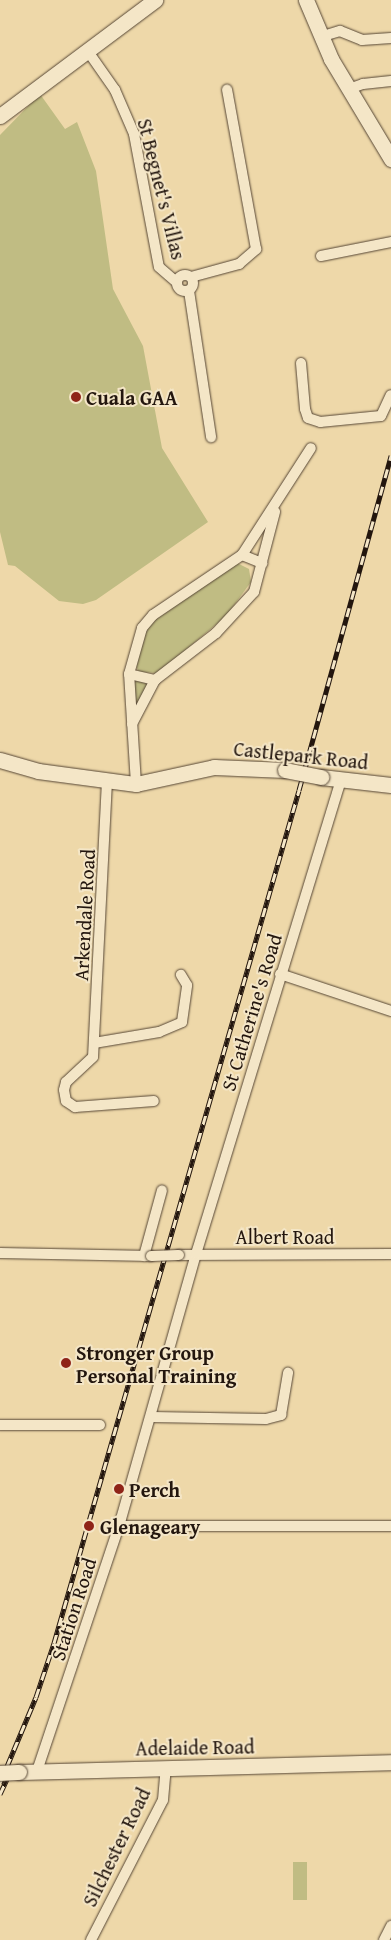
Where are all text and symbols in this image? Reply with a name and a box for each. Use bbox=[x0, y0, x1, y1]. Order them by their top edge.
street label: St Begnet's Villas bbox=[133, 116, 191, 262]
place label: Cuala GAA bbox=[86, 385, 178, 409]
marker: Cuala GAA bbox=[70, 391, 82, 403]
street label: Castlepark Road bbox=[233, 736, 369, 774]
street label: Arkendale Road bbox=[69, 848, 99, 982]
street label: St Catherine's Road bbox=[216, 931, 286, 1093]
street label: Albert Road bbox=[235, 1224, 335, 1248]
place label: Stronger Group Personal Training bbox=[76, 1340, 236, 1387]
marker: Stronger Group Personal Training bbox=[60, 1357, 72, 1369]
place label: Perch bbox=[129, 1477, 180, 1501]
marker: Perch bbox=[113, 1483, 125, 1495]
place label: Glenageary bbox=[100, 1514, 200, 1538]
marker: Glenageary bbox=[82, 1519, 96, 1533]
street label: Station Road bbox=[45, 1555, 101, 1663]
street label: Adelaide Road bbox=[135, 1734, 255, 1760]
street label: Silchester Road bbox=[77, 1784, 155, 1910]

